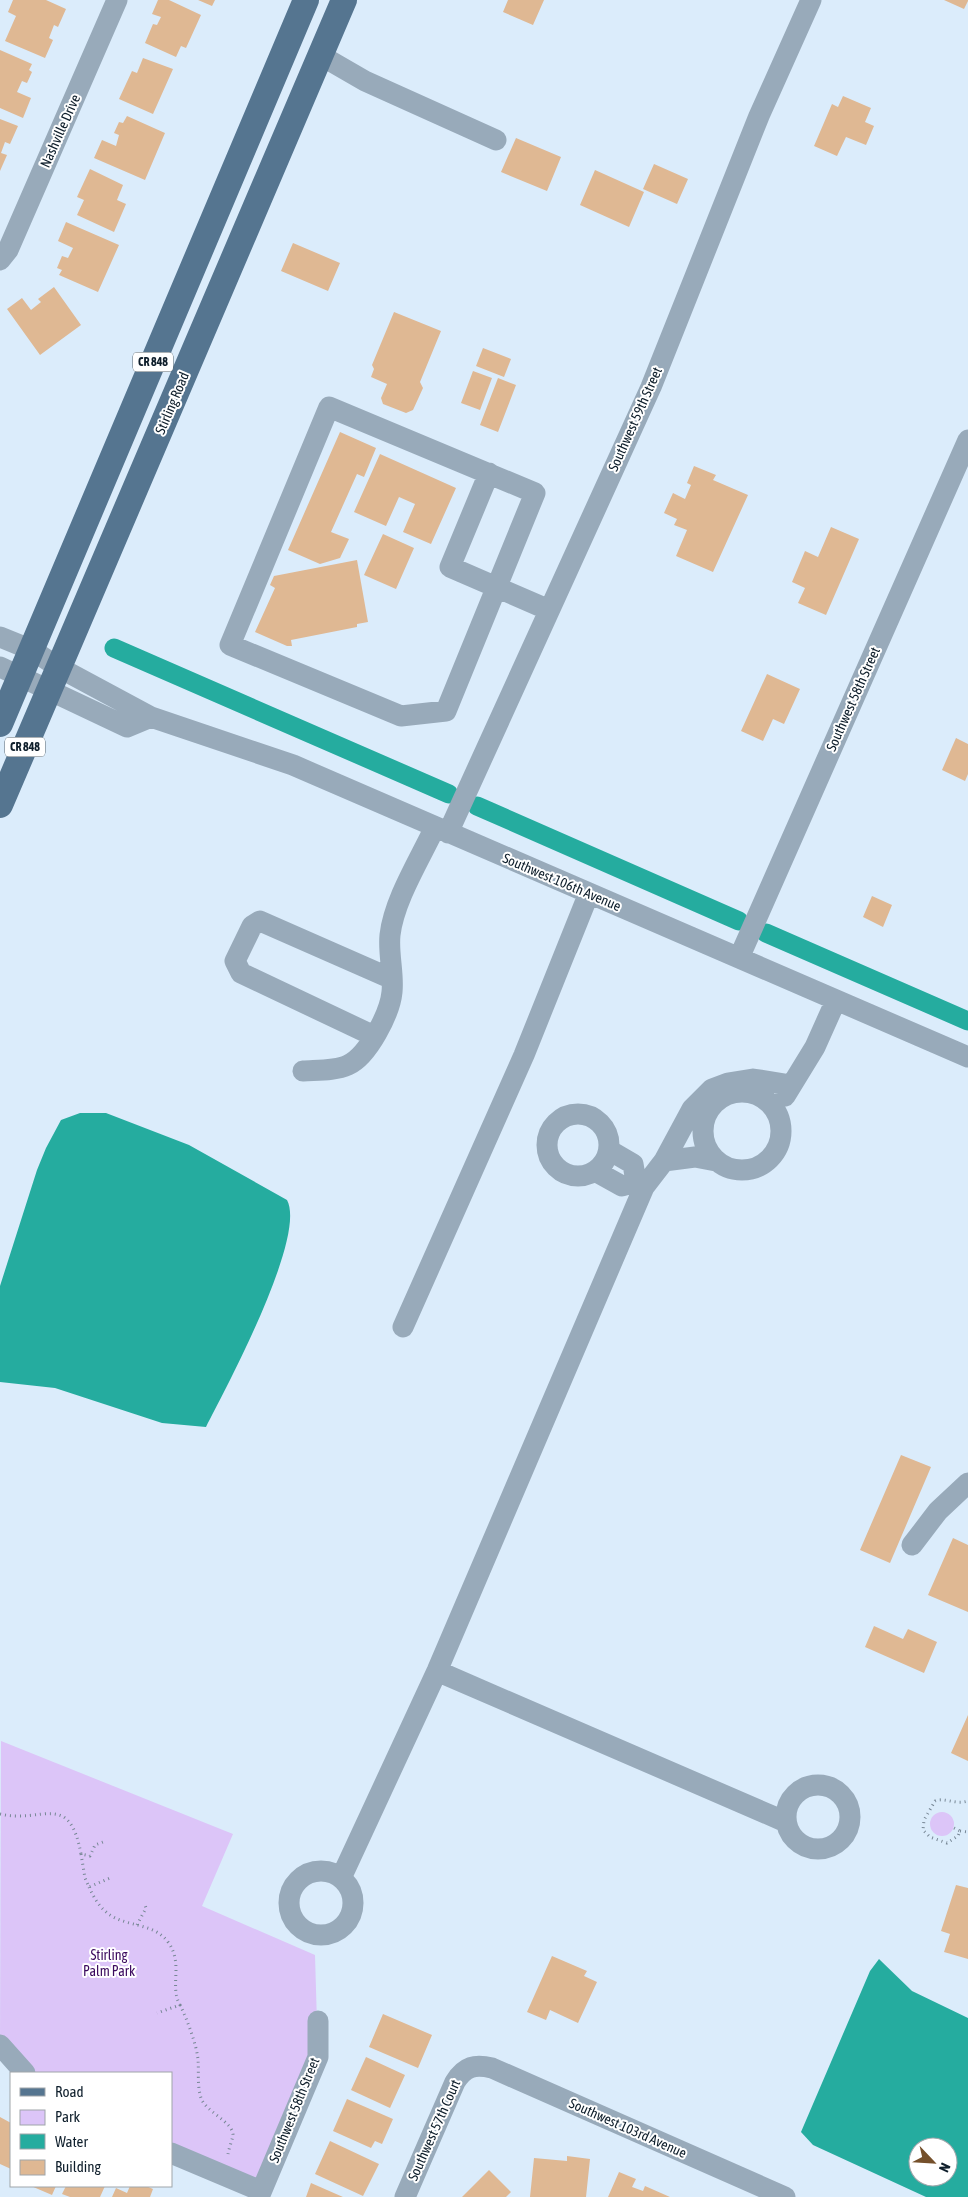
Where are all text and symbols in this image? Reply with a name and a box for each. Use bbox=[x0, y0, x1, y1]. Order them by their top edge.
street label: Nashville Drive bbox=[37, 92, 83, 170]
road number: CR 848 bbox=[133, 352, 173, 372]
street label: Southwest 59th Street bbox=[605, 365, 665, 473]
street label: Stirling Road bbox=[152, 370, 192, 436]
street label: Southwest 58th Street bbox=[823, 645, 883, 753]
road number: CR 848 bbox=[5, 738, 45, 756]
street label: Southwest 106th Avenue bbox=[501, 850, 623, 914]
park label: Stirling Palm Park bbox=[83, 1947, 135, 1979]
street label: Southwest 58th Street bbox=[266, 2055, 322, 2165]
legend bbox=[10, 2072, 172, 2187]
street label: Southwest 57th Court bbox=[405, 2077, 463, 2183]
text: Road bbox=[55, 2083, 84, 2100]
street label: Southwest 103rd Avenue bbox=[567, 2095, 689, 2161]
text: Park bbox=[55, 2108, 80, 2125]
text: Water bbox=[55, 2133, 88, 2150]
north arrow bbox=[908, 2137, 958, 2187]
text: Building bbox=[55, 2158, 101, 2175]
text: N bbox=[936, 2160, 954, 2175]

